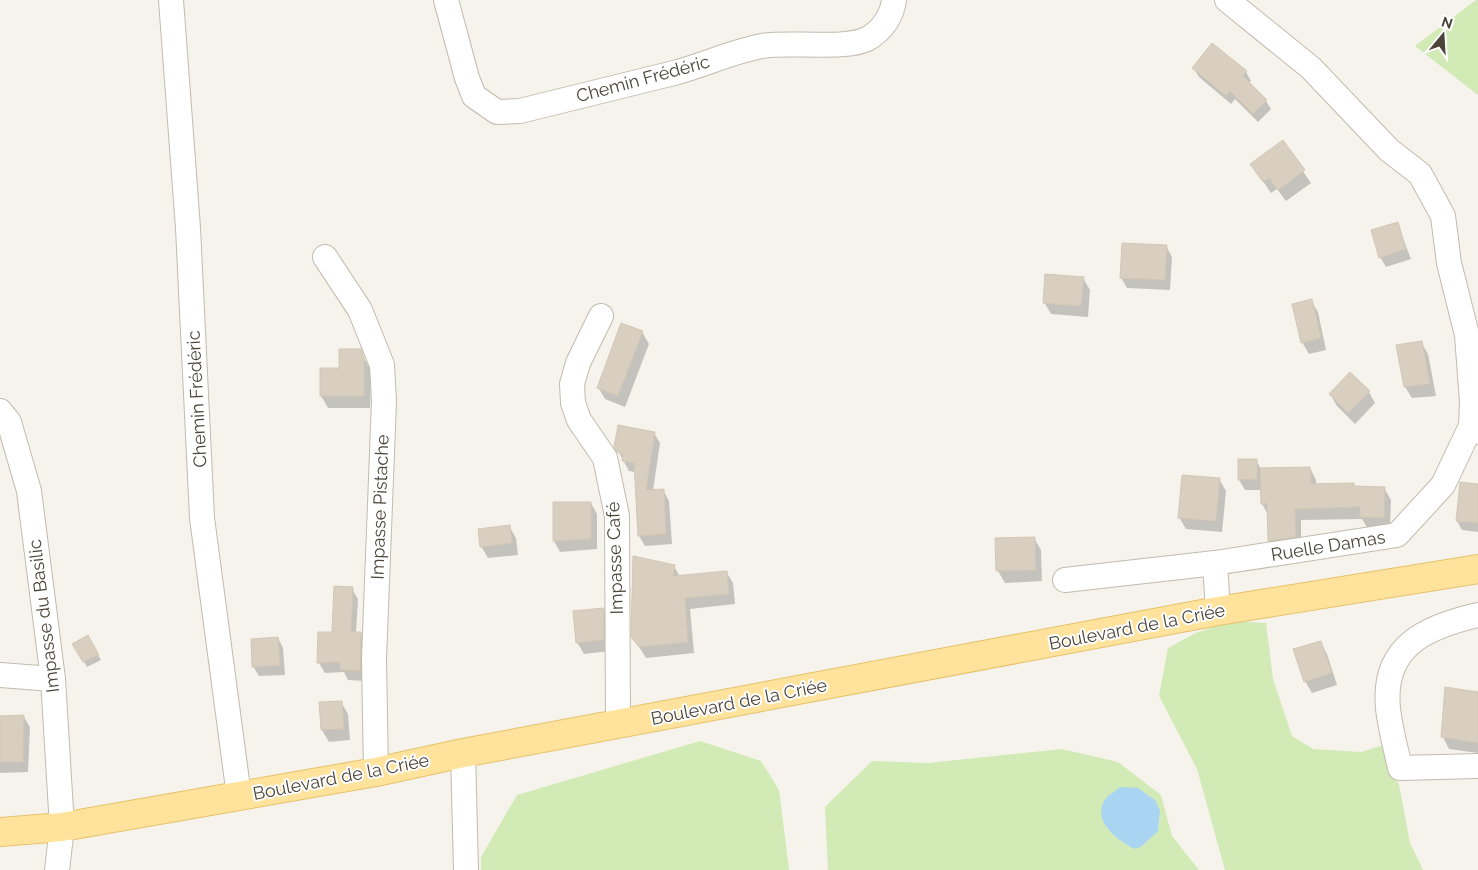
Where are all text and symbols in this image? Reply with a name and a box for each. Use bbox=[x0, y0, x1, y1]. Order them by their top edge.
north arrow bbox=[1418, 10, 1468, 60]
text: N bbox=[1439, 13, 1455, 32]
street label: Chemin Frédéric bbox=[574, 51, 712, 106]
street label: Chemin Frédéric bbox=[182, 330, 211, 468]
street label: Impasse Pistache bbox=[366, 434, 393, 580]
street label: Impasse Café bbox=[602, 501, 627, 615]
street label: Ruelle Damas bbox=[1269, 526, 1387, 565]
street label: Impasse du Basilic bbox=[24, 538, 63, 694]
street label: Boulevard de la Criée bbox=[1047, 599, 1227, 654]
street label: Boulevard de la Criée bbox=[649, 674, 829, 729]
street label: Boulevard de la Criée bbox=[251, 749, 431, 804]

